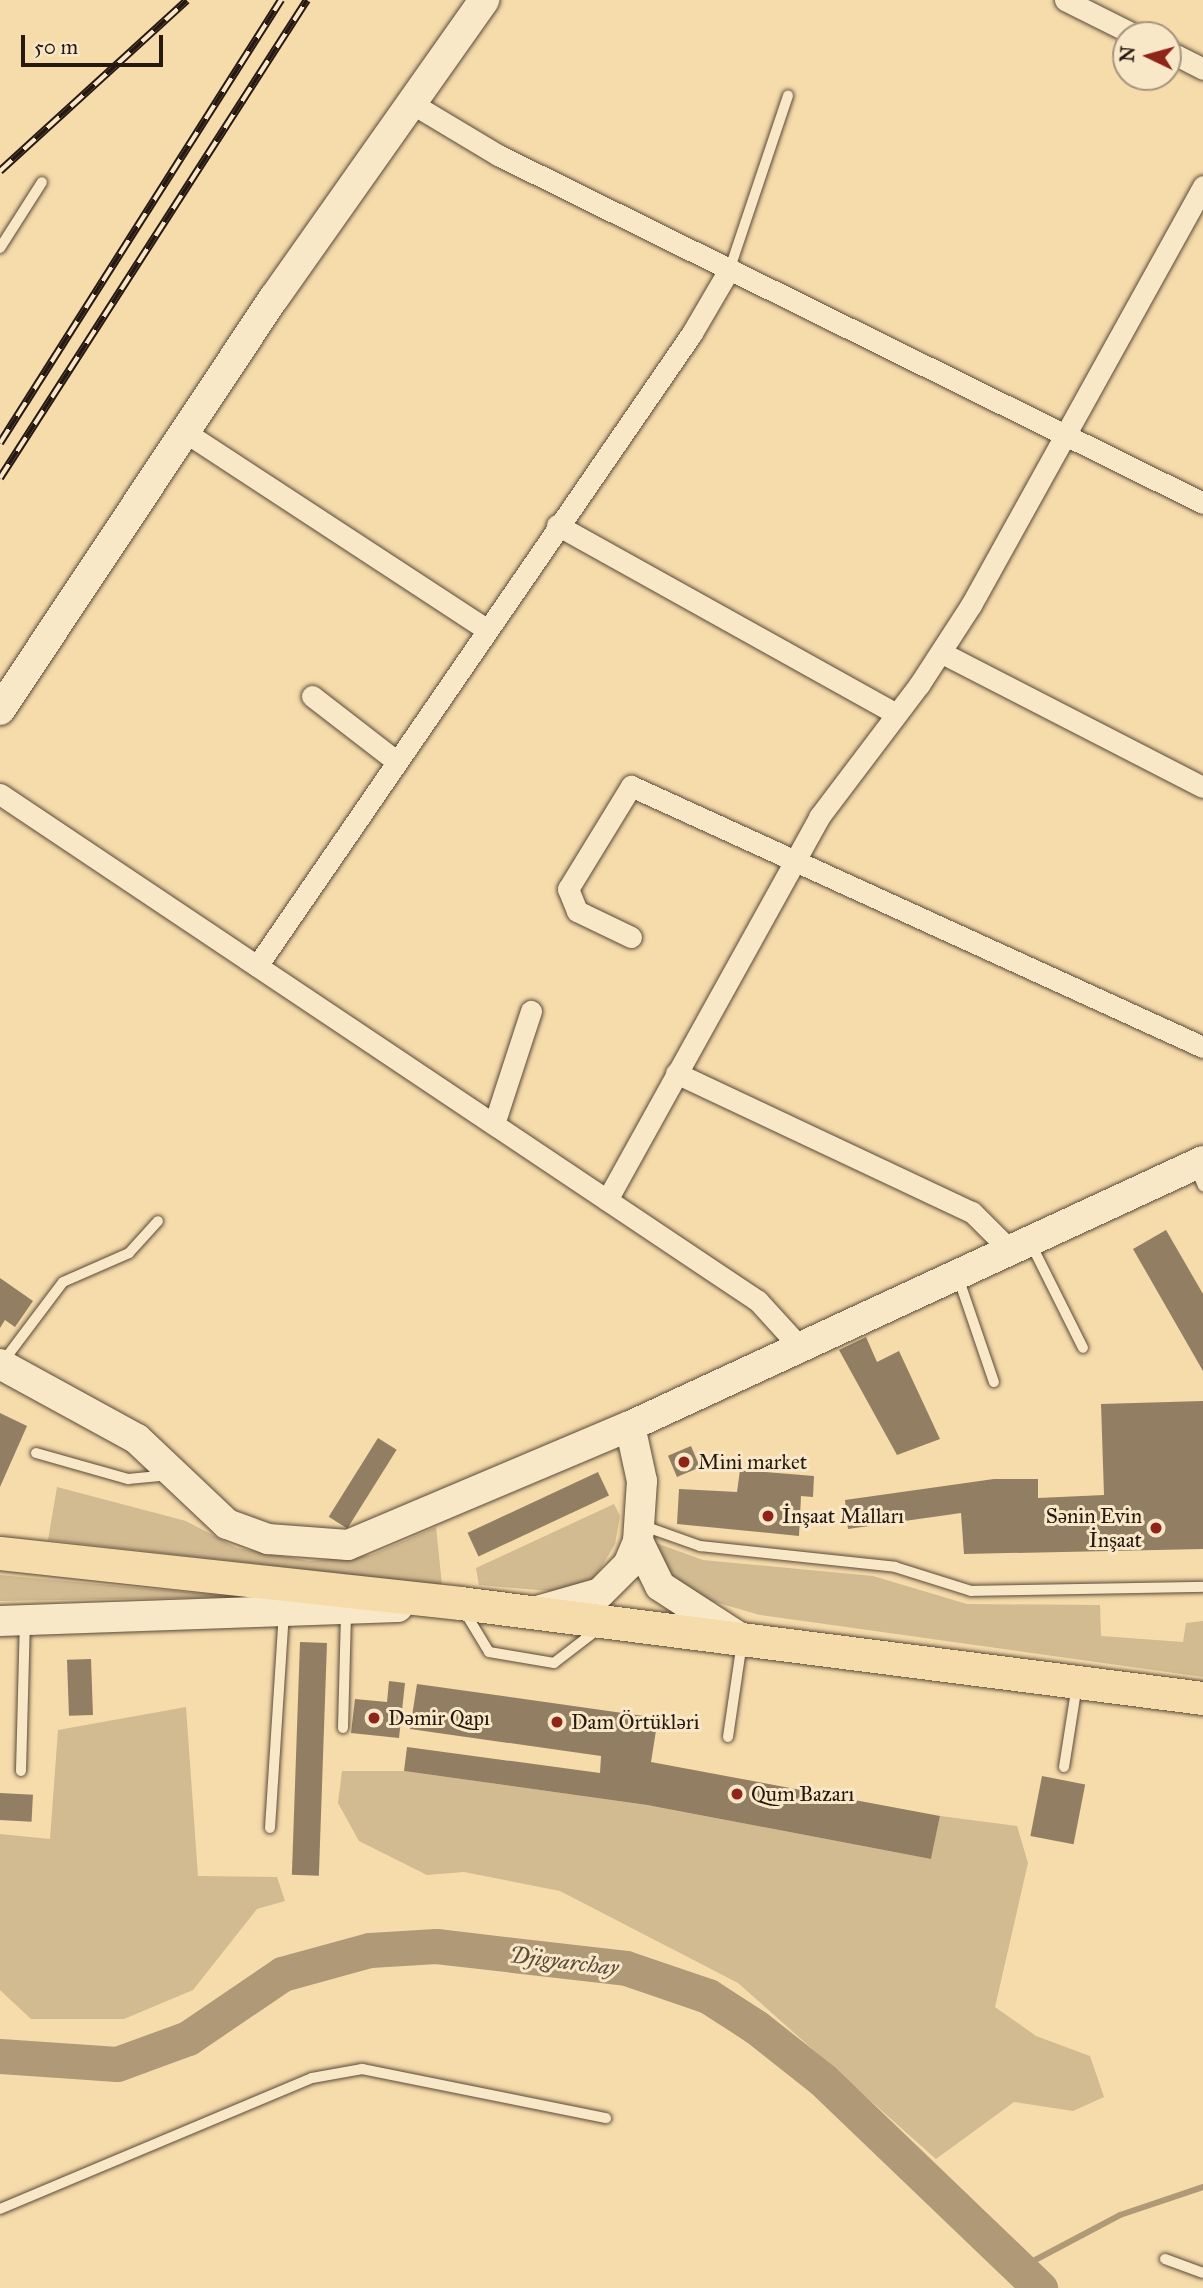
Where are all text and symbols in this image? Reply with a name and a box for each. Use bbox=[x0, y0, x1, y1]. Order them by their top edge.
scale bar bbox=[24, 21, 166, 65]
north arrow bbox=[1112, 21, 1182, 91]
text: 50 m bbox=[34, 34, 78, 60]
text: N bbox=[1115, 45, 1140, 63]
place label: Mini market bbox=[698, 1449, 807, 1475]
marker: Mini market bbox=[676, 1454, 692, 1470]
place label: İnşaat Malları bbox=[782, 1503, 904, 1529]
place label: Sənin Evin İnşaat bbox=[1046, 1503, 1142, 1553]
marker: İnşaat Malları bbox=[760, 1508, 776, 1524]
marker: Sənin Evin İnşaat bbox=[1148, 1520, 1164, 1536]
place label: Dəmir Qapı bbox=[388, 1705, 490, 1731]
place label: Dam Örtükləri bbox=[571, 1709, 700, 1735]
marker: Dəmir Qapı bbox=[366, 1710, 382, 1726]
marker: Dam Örtükləri bbox=[549, 1714, 565, 1730]
place label: Qum Bazarı bbox=[751, 1781, 854, 1807]
marker: Qum Bazarı bbox=[729, 1786, 745, 1802]
water label: Djigyarchay bbox=[508, 1941, 620, 1981]

